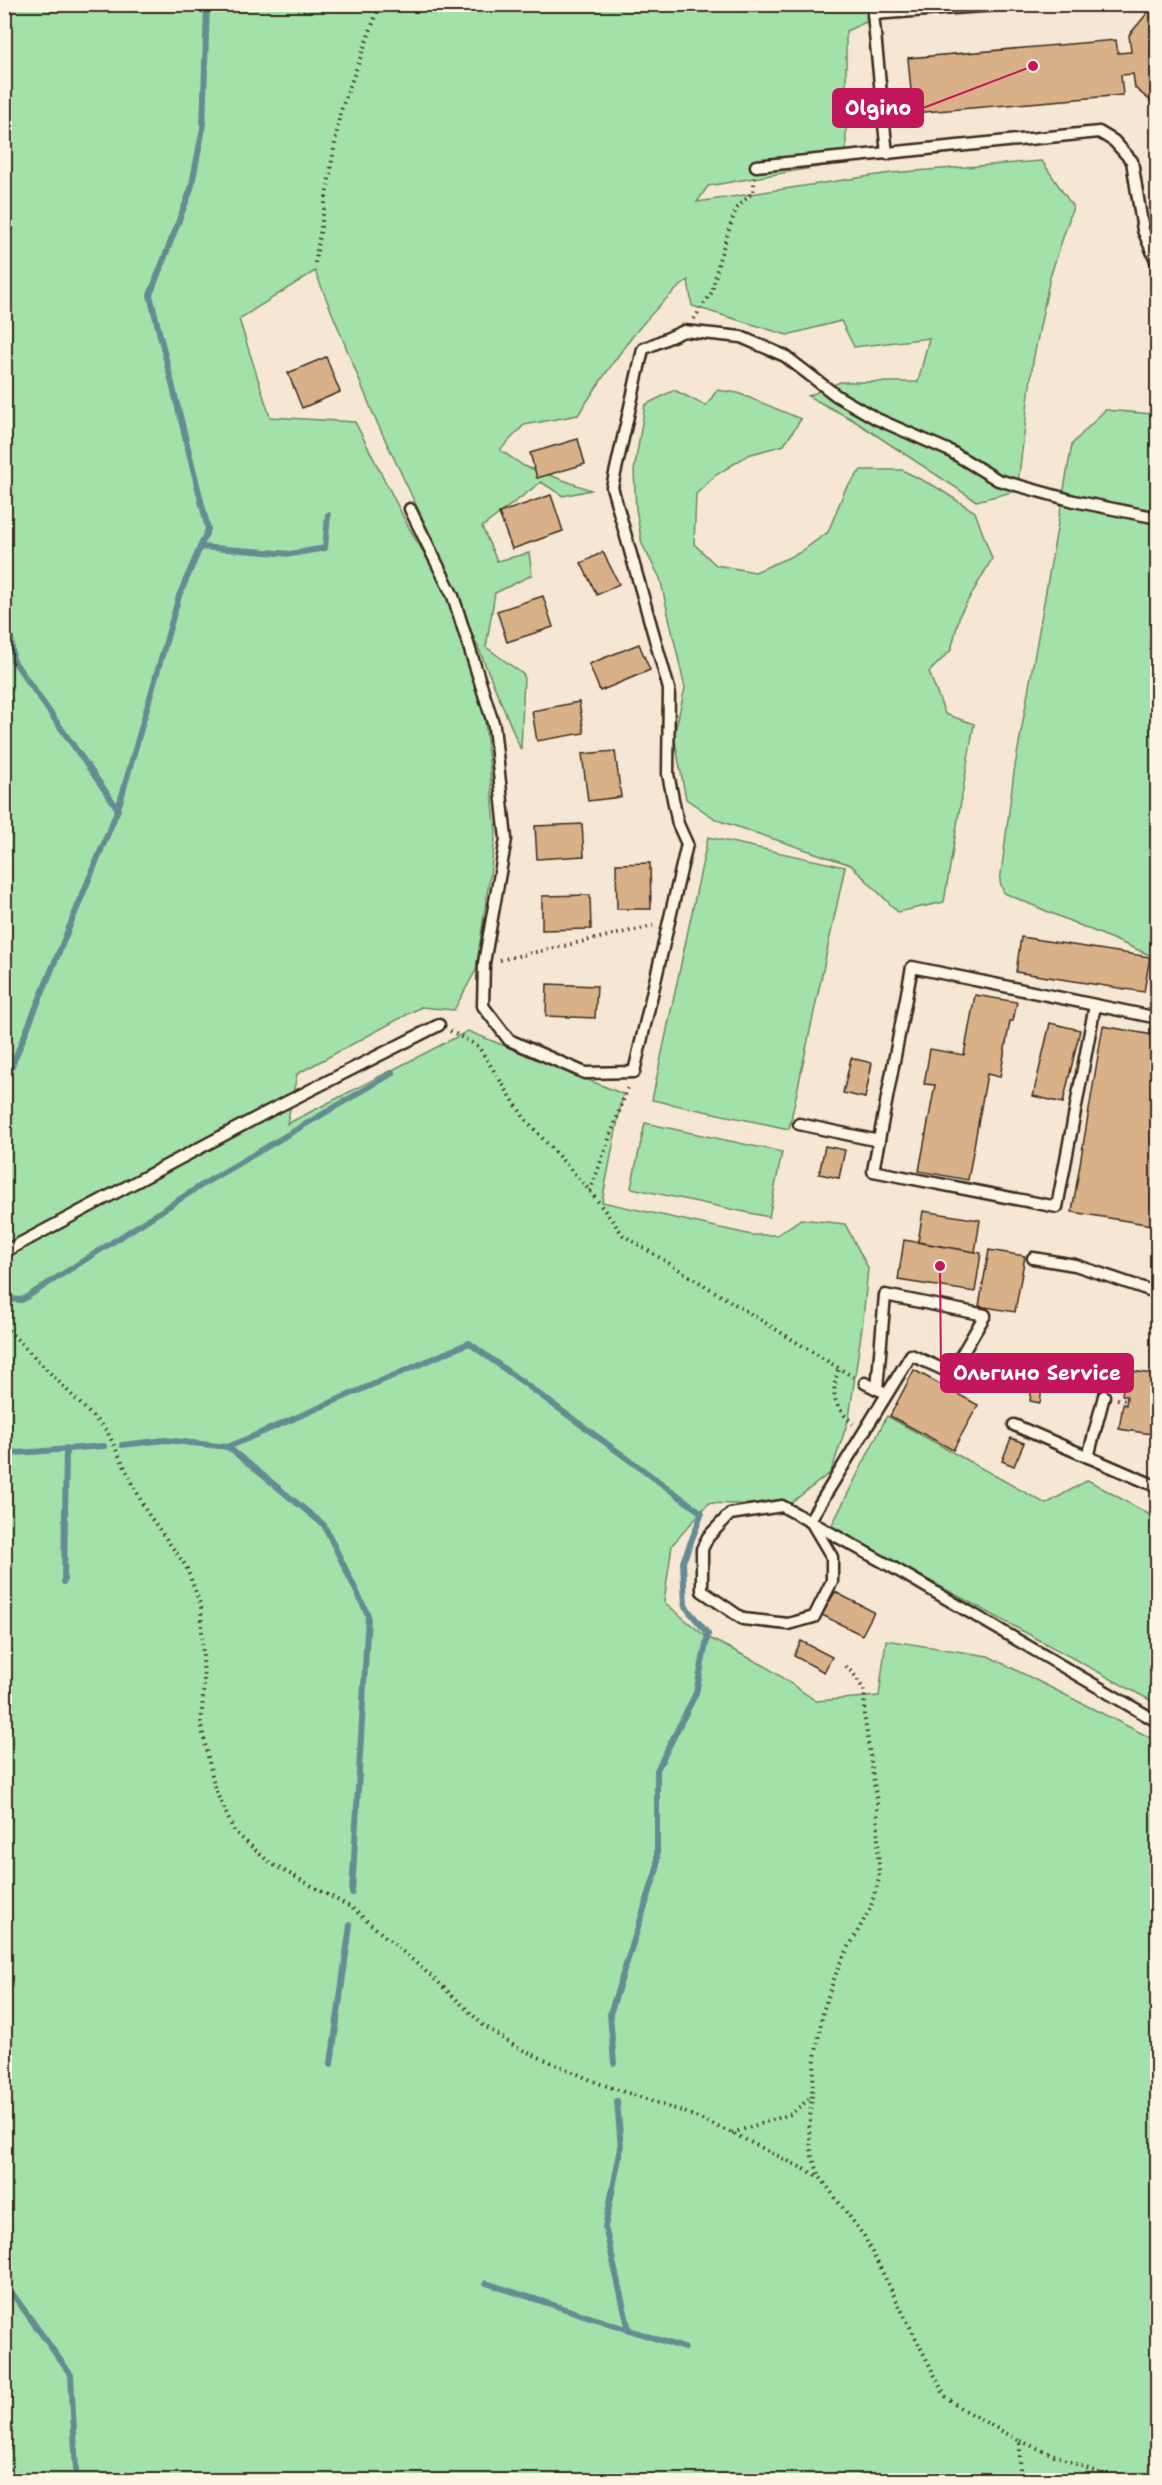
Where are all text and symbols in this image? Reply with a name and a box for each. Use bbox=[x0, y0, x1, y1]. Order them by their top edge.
callout: Olgino bbox=[833, 89, 923, 127]
text: Olgino bbox=[845, 95, 911, 121]
callout: Ольгино Service bbox=[941, 1354, 1133, 1392]
text: Ольгино Service bbox=[953, 1360, 1121, 1386]

